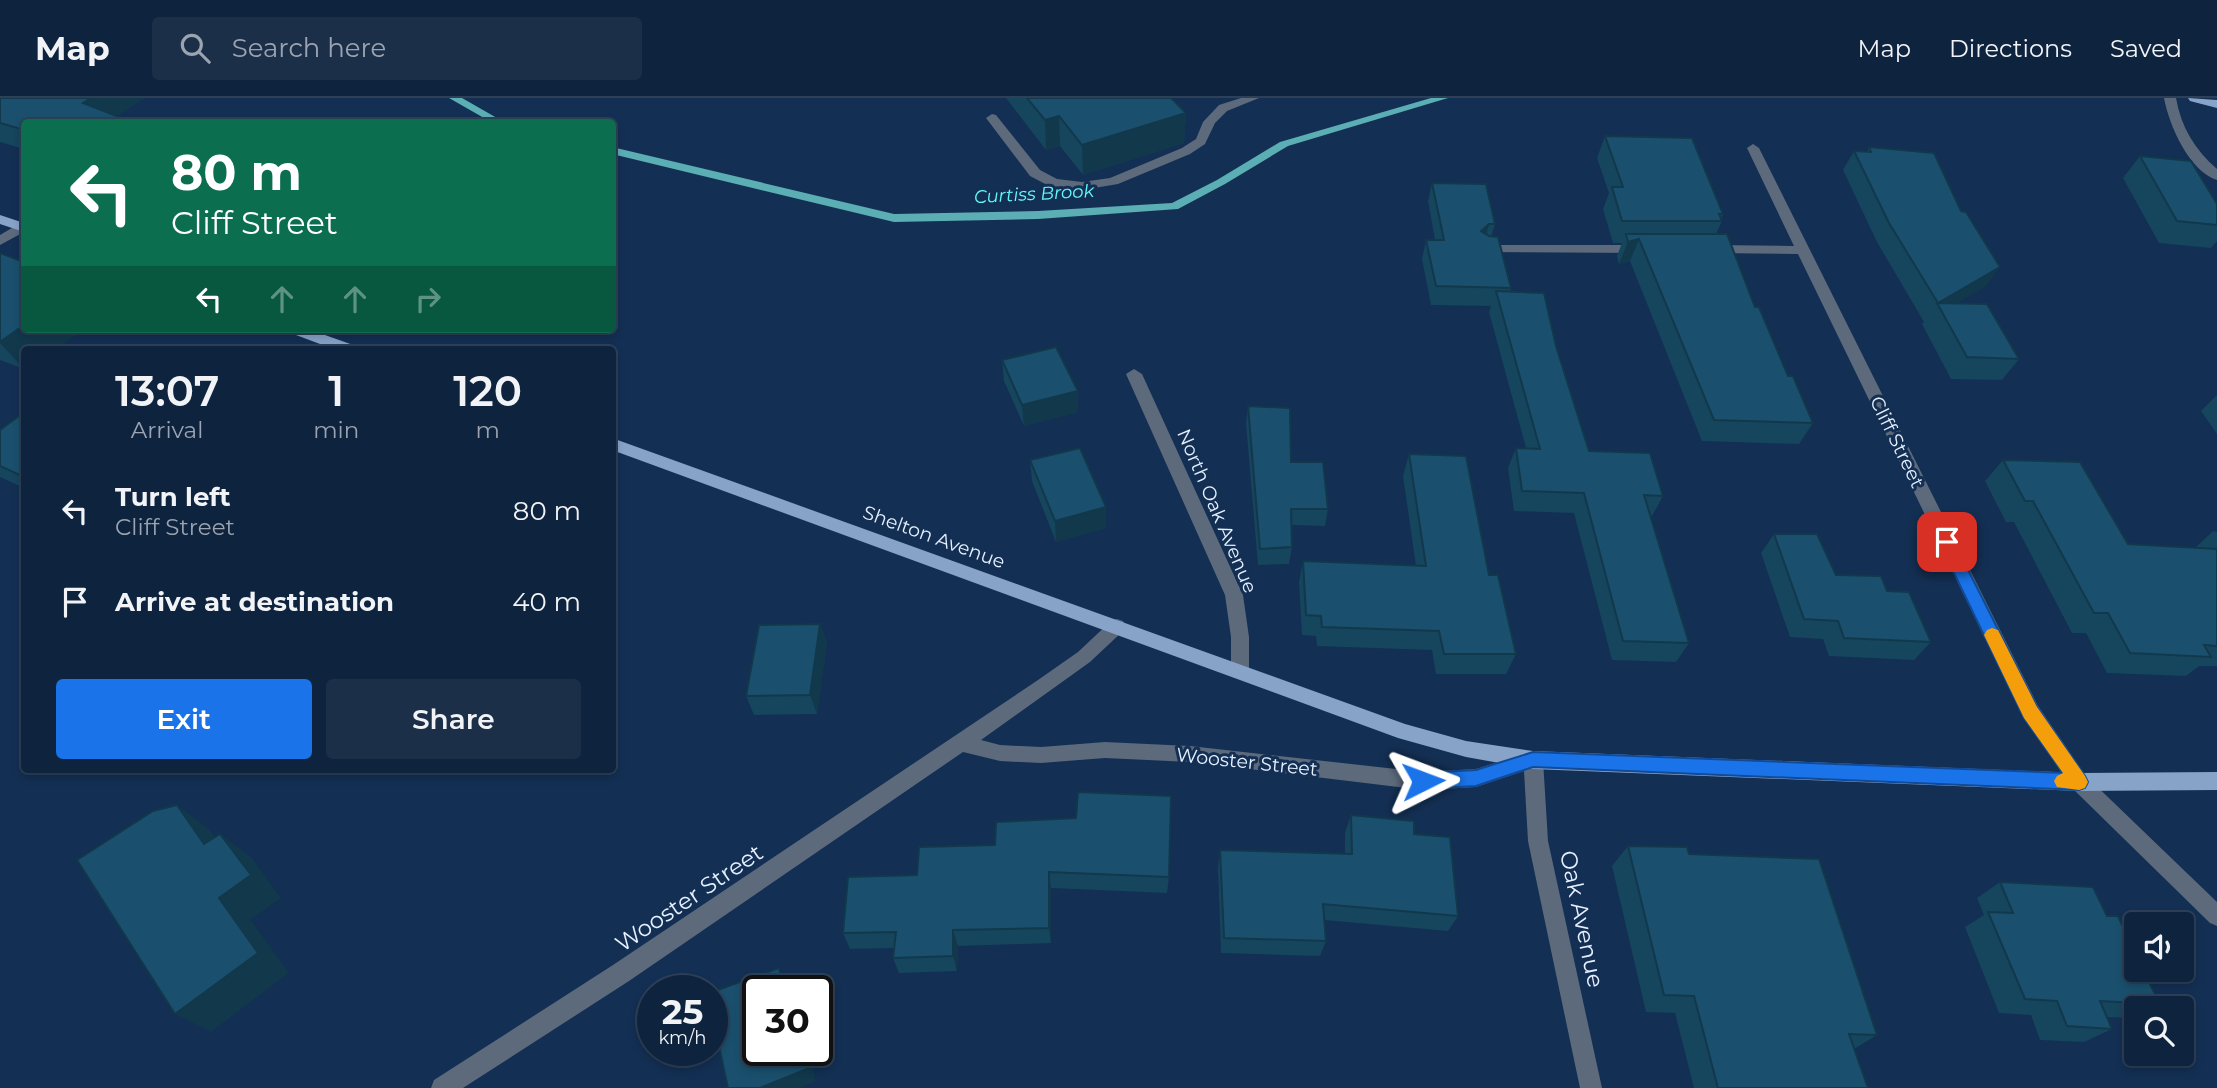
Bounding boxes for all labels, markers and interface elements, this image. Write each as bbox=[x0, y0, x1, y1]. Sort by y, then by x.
search box bbox=[152, 17, 642, 80]
text: Map bbox=[35, 28, 110, 68]
icon: search bbox=[176, 29, 214, 67]
text: Search here bbox=[232, 32, 386, 64]
text: Map bbox=[1858, 34, 1911, 63]
text: Directions bbox=[1949, 34, 2072, 63]
text: Saved bbox=[2110, 34, 2182, 63]
text: 80 m bbox=[171, 143, 302, 202]
icon: left bbox=[56, 147, 147, 238]
water label: Curtiss Brook bbox=[973, 180, 1096, 208]
text: Cliff Street bbox=[171, 203, 338, 242]
icon: left bbox=[190, 280, 228, 318]
icon: ahead bbox=[263, 280, 301, 318]
icon: ahead bbox=[336, 280, 374, 318]
icon: right bbox=[409, 280, 447, 318]
text: 13:07 bbox=[115, 365, 219, 417]
text: 1 bbox=[328, 365, 344, 417]
text: 120 bbox=[453, 365, 522, 417]
street label: Cliff Street bbox=[1865, 392, 1929, 492]
text: Arrival bbox=[131, 416, 203, 444]
text: min bbox=[313, 416, 359, 444]
text: m bbox=[475, 416, 500, 444]
street label: North Oak Avenue bbox=[1172, 426, 1262, 596]
text: Turn left bbox=[115, 481, 231, 513]
icon: left bbox=[56, 492, 94, 530]
text: 80 m bbox=[513, 495, 581, 527]
street label: Shelton Avenue bbox=[860, 501, 1008, 573]
pin bbox=[1917, 512, 1977, 572]
text: Cliff Street bbox=[115, 513, 235, 541]
icon: arrive bbox=[1928, 523, 1966, 561]
icon: arrive bbox=[56, 583, 94, 621]
text: Arrive at destination bbox=[115, 586, 394, 618]
text: 40 m bbox=[512, 586, 581, 618]
button: Exit bbox=[56, 679, 312, 759]
button: Share bbox=[326, 679, 581, 759]
street label: Wooster Street bbox=[1175, 743, 1319, 781]
position arrow bbox=[1386, 744, 1460, 818]
street label: Wooster Street bbox=[610, 838, 768, 958]
street label: Oak Avenue bbox=[1554, 848, 1610, 990]
map controls bbox=[2124, 912, 2194, 1066]
button: sound bbox=[2124, 912, 2194, 982]
speed limit sign: 30 bbox=[742, 975, 833, 1066]
text: 25 bbox=[662, 990, 703, 1033]
button: search bbox=[2124, 996, 2194, 1066]
text: km/h bbox=[658, 1027, 707, 1049]

